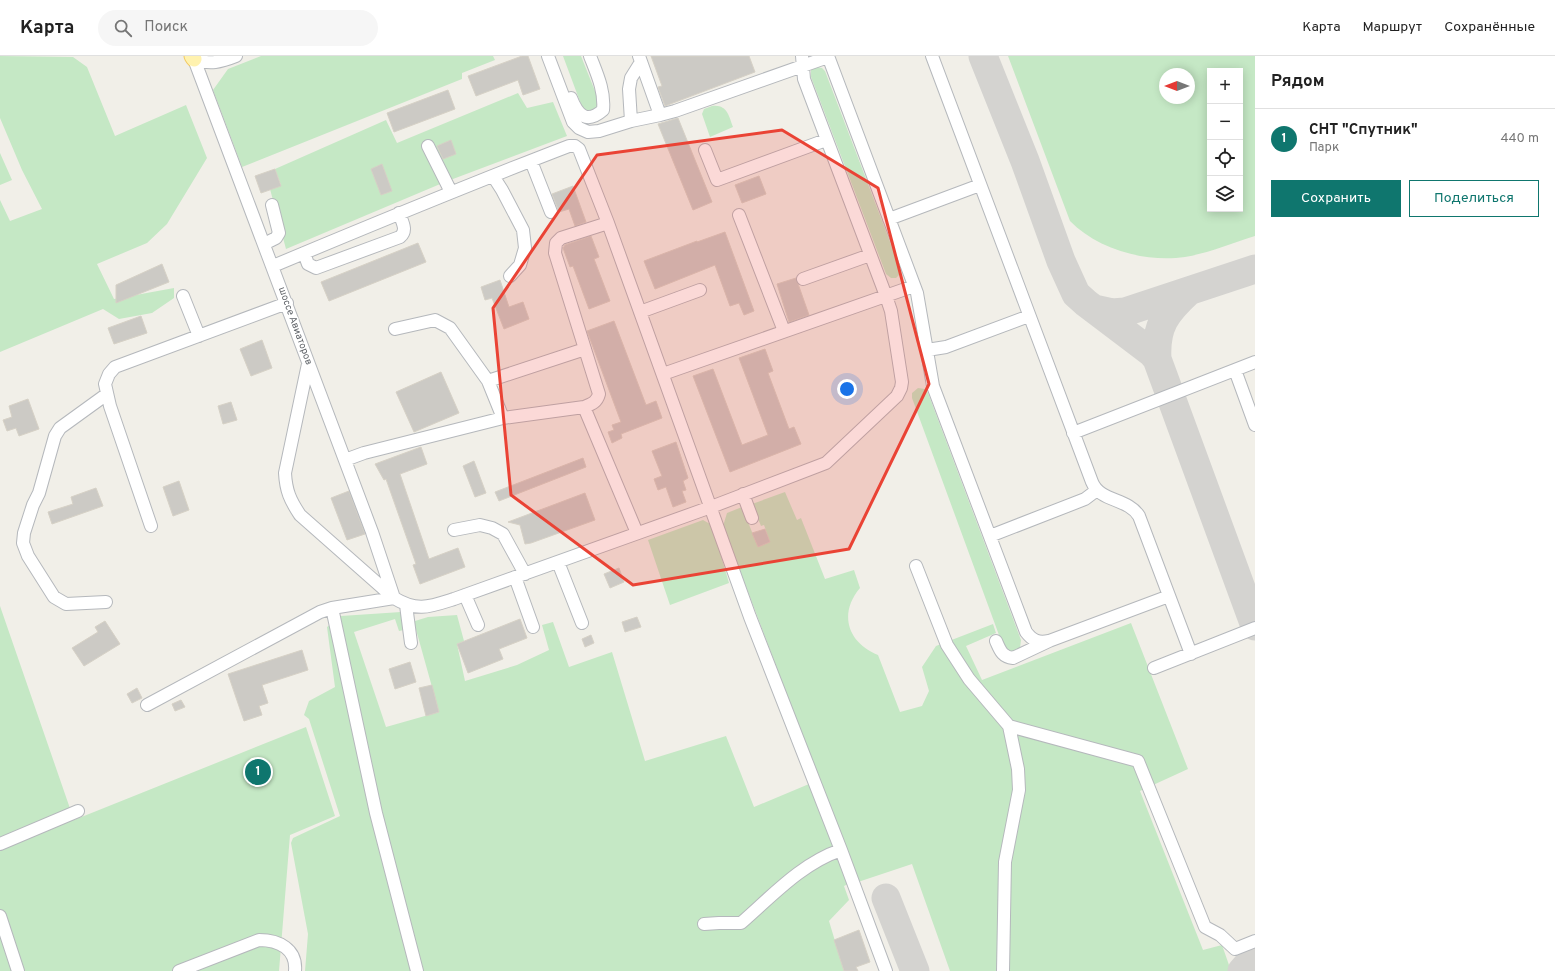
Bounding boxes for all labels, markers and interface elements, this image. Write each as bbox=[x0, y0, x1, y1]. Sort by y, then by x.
search box bbox=[98, 10, 378, 46]
text: Карта bbox=[20, 16, 74, 40]
icon: search bbox=[112, 17, 134, 39]
text: Поиск bbox=[144, 18, 188, 37]
text: Карта bbox=[1302, 19, 1341, 36]
text: Маршрут bbox=[1363, 19, 1422, 36]
text: Сохранённые bbox=[1444, 19, 1535, 36]
north arrow bbox=[1159, 68, 1195, 104]
map controls bbox=[1207, 68, 1243, 212]
button: + bbox=[1207, 68, 1243, 104]
text: Рядом bbox=[1271, 71, 1324, 93]
button: − bbox=[1207, 104, 1243, 140]
text: СНТ "Спутник" bbox=[1309, 121, 1418, 140]
text: 1 bbox=[1281, 131, 1287, 147]
text: 440 m bbox=[1500, 131, 1539, 147]
button: locate bbox=[1207, 140, 1243, 176]
text: Парк bbox=[1309, 140, 1339, 156]
button: layers bbox=[1207, 176, 1243, 212]
button: Сохранить bbox=[1271, 180, 1401, 217]
button: Поделиться bbox=[1409, 180, 1539, 217]
street label: шоссе Авиаторов bbox=[275, 285, 315, 367]
your location bbox=[837, 379, 857, 399]
pin: 1 bbox=[245, 757, 271, 787]

